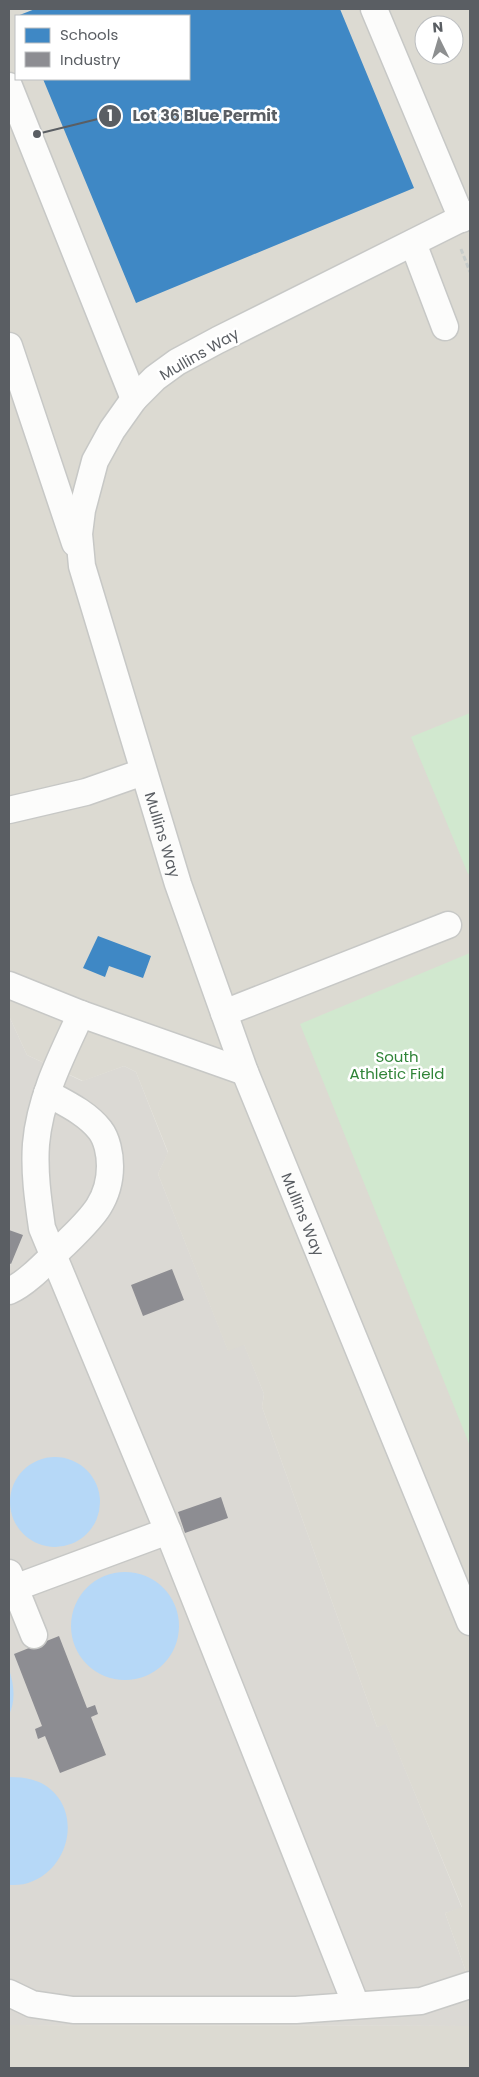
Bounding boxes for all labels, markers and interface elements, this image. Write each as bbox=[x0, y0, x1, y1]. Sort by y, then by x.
legend bbox=[15, 15, 190, 80]
north arrow bbox=[414, 15, 464, 65]
text: N bbox=[432, 17, 444, 37]
text: Schools bbox=[60, 24, 118, 45]
text: Industry bbox=[60, 49, 121, 70]
callout: Lot 36 Blue Permit bbox=[98, 100, 288, 131]
text: Lot 36 Blue Permit bbox=[132, 104, 278, 127]
text: 1 bbox=[107, 105, 113, 126]
street label: Mullins Way bbox=[156, 323, 243, 385]
street label: Mullins Way bbox=[140, 789, 186, 880]
park label: South Athletic Field bbox=[350, 1046, 444, 1084]
street label: Mullins Way bbox=[277, 1169, 330, 1260]

